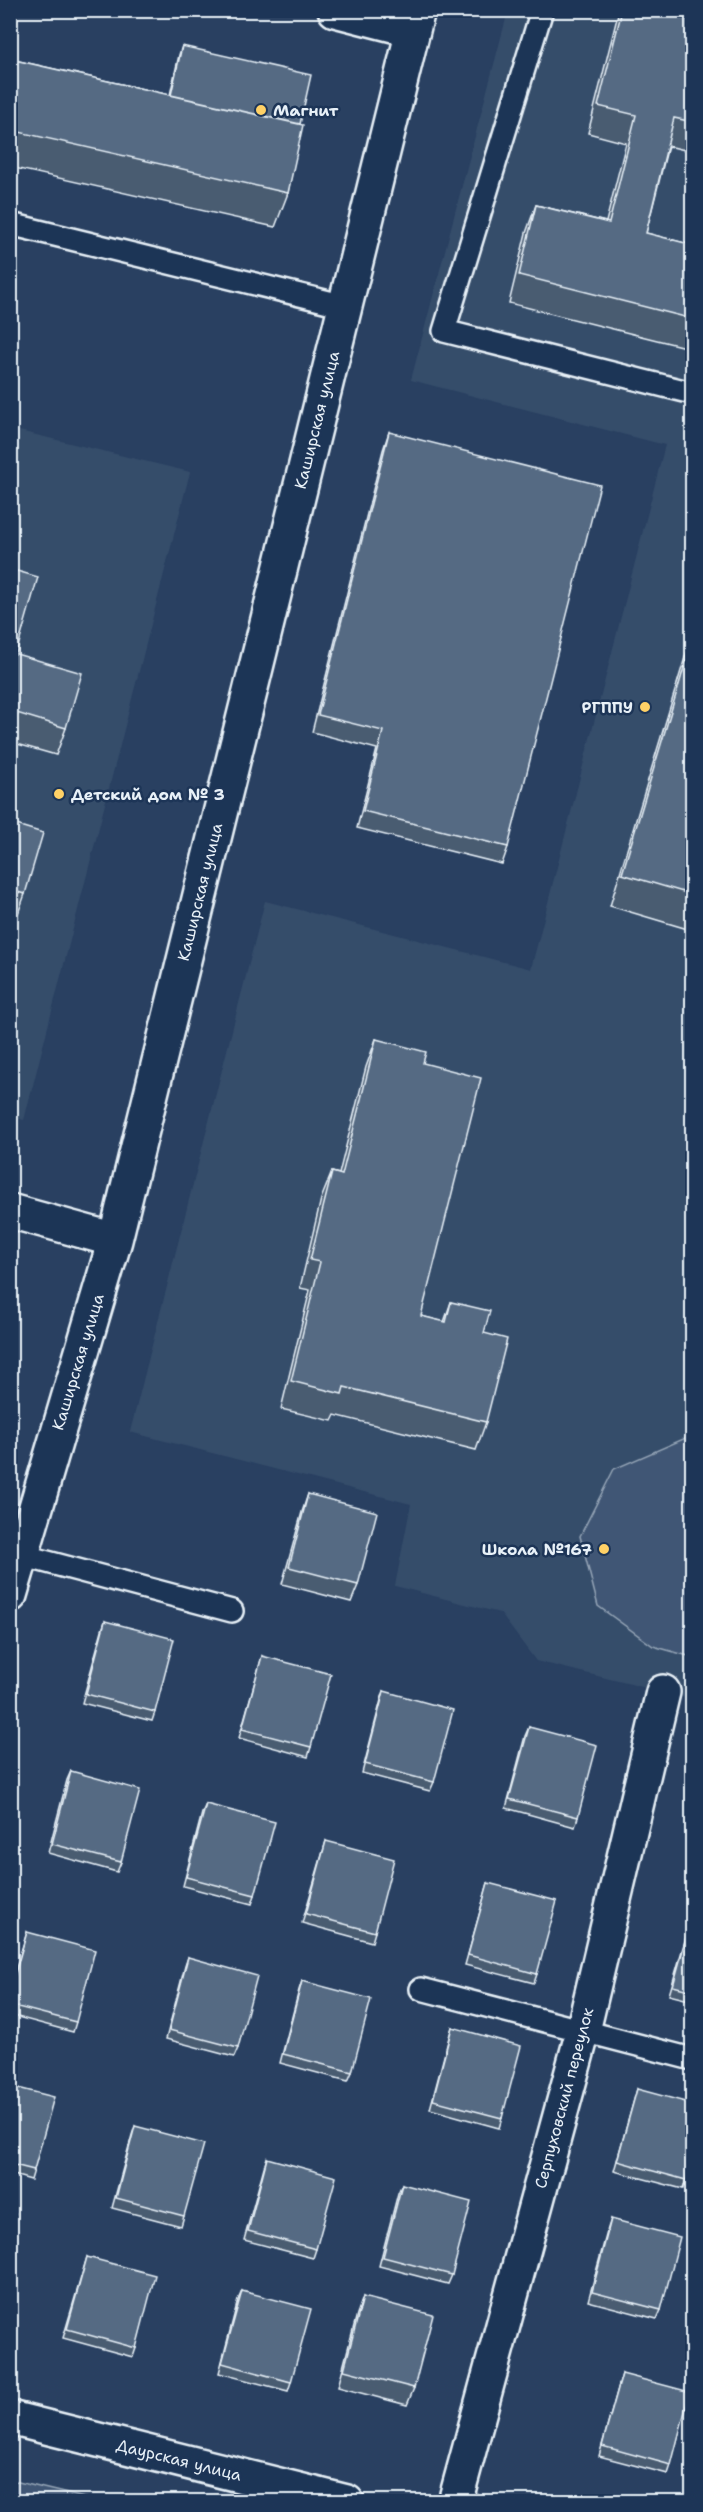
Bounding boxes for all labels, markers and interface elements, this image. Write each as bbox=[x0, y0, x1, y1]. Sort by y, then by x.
place label: Магнит bbox=[273, 100, 339, 121]
marker: Магнит bbox=[254, 103, 268, 117]
street label: Каширская улица bbox=[290, 349, 344, 491]
place label: РГППУ bbox=[581, 697, 633, 718]
marker: РГППУ bbox=[638, 700, 652, 714]
place label: Детский дом № 3 bbox=[71, 784, 225, 805]
marker: Детский дом № 3 bbox=[52, 787, 66, 801]
street label: Каширская улица bbox=[173, 821, 227, 963]
street label: Каширская улица bbox=[47, 1291, 109, 1433]
place label: Школа №167 bbox=[482, 1539, 592, 1560]
marker: Школа №167 bbox=[597, 1542, 611, 1556]
street label: Серпуховский переулок bbox=[530, 2005, 598, 2191]
street label: Даурская улица bbox=[114, 2434, 244, 2486]

